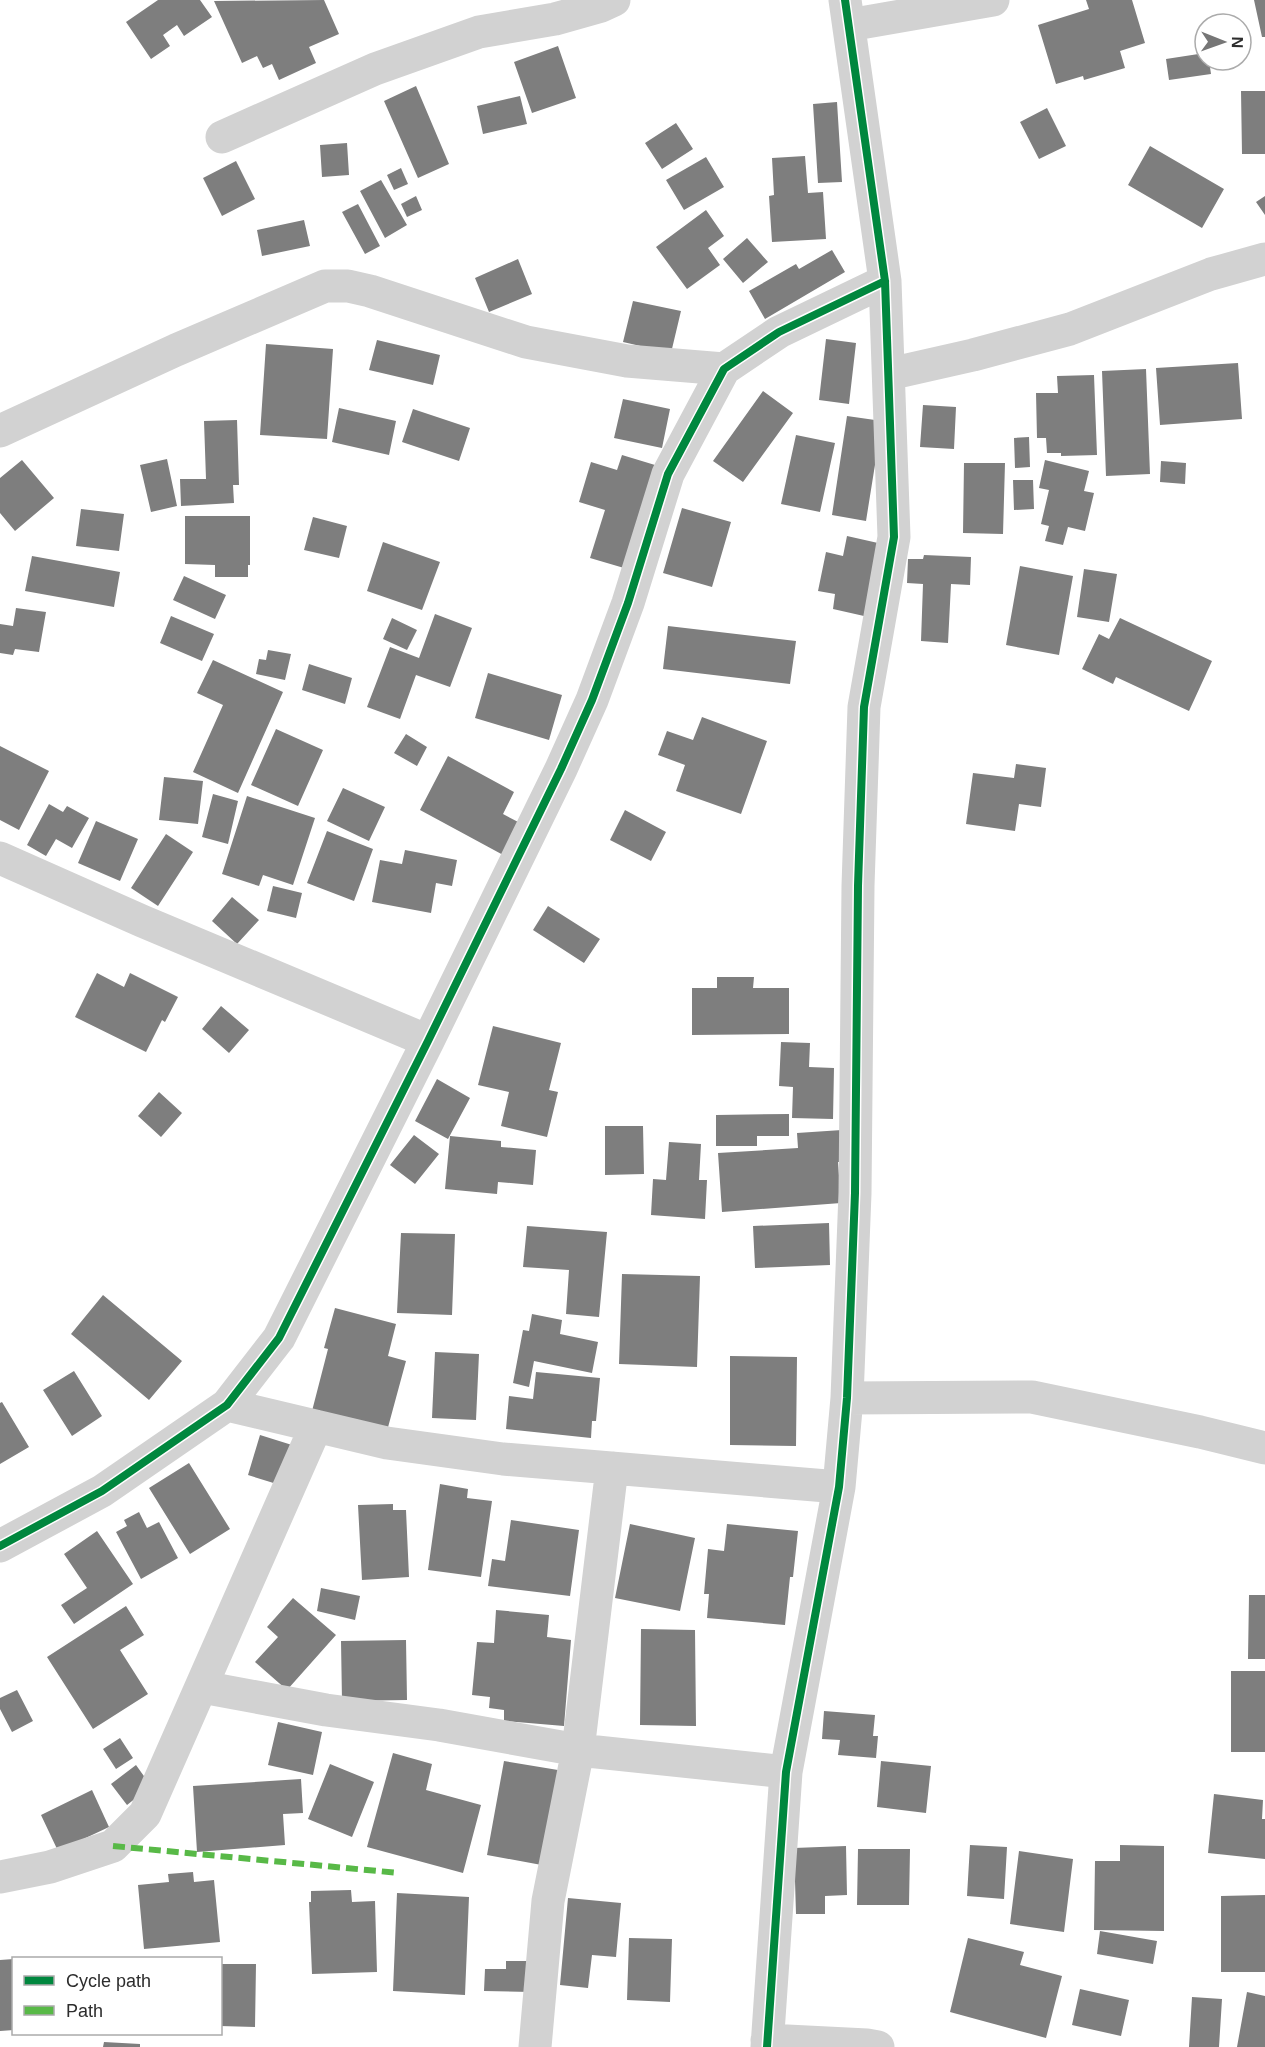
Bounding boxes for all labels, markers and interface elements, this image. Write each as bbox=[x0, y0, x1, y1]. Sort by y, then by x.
north arrow bbox=[1193, 12, 1253, 72]
text: N bbox=[1229, 36, 1246, 48]
legend bbox=[12, 1957, 222, 2035]
text: Cycle path bbox=[66, 1971, 151, 1991]
text: Path bbox=[66, 2001, 103, 2021]

